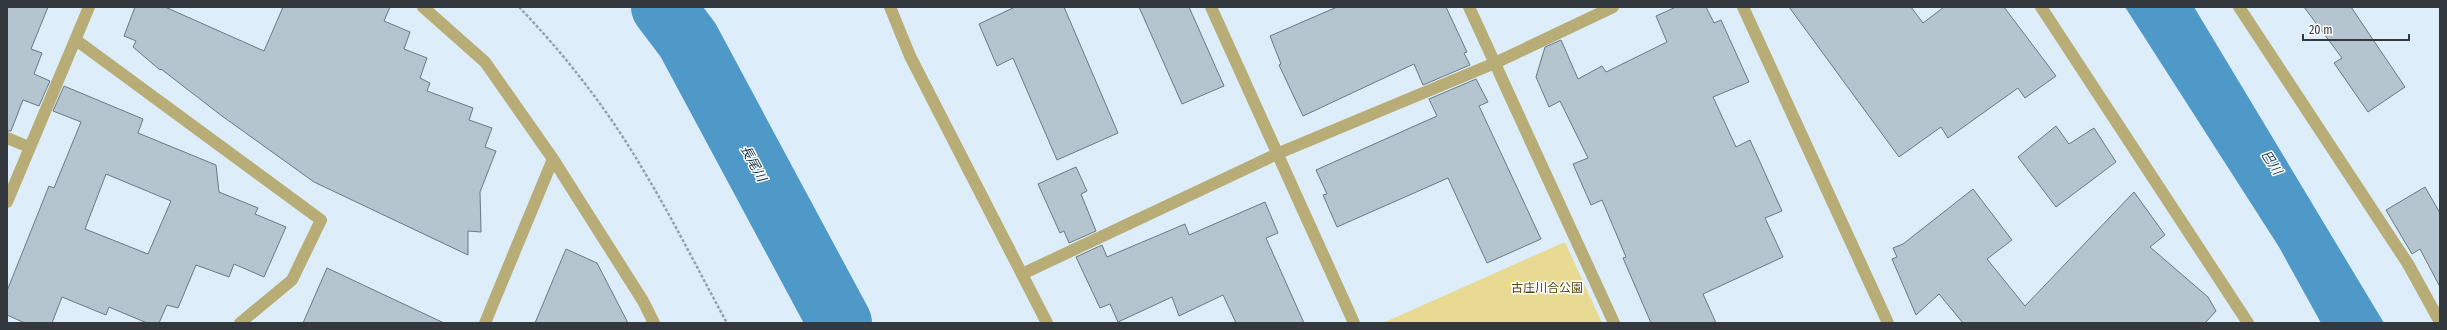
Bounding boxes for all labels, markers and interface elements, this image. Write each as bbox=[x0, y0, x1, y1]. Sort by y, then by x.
scale bar bbox=[2303, 16, 2409, 42]
text: 20 m bbox=[2309, 23, 2333, 37]
water label: 長尾川 bbox=[738, 142, 770, 186]
water label: 巴川 bbox=[2258, 147, 2286, 179]
park label: 古庄川合公園 bbox=[1511, 281, 1583, 295]

